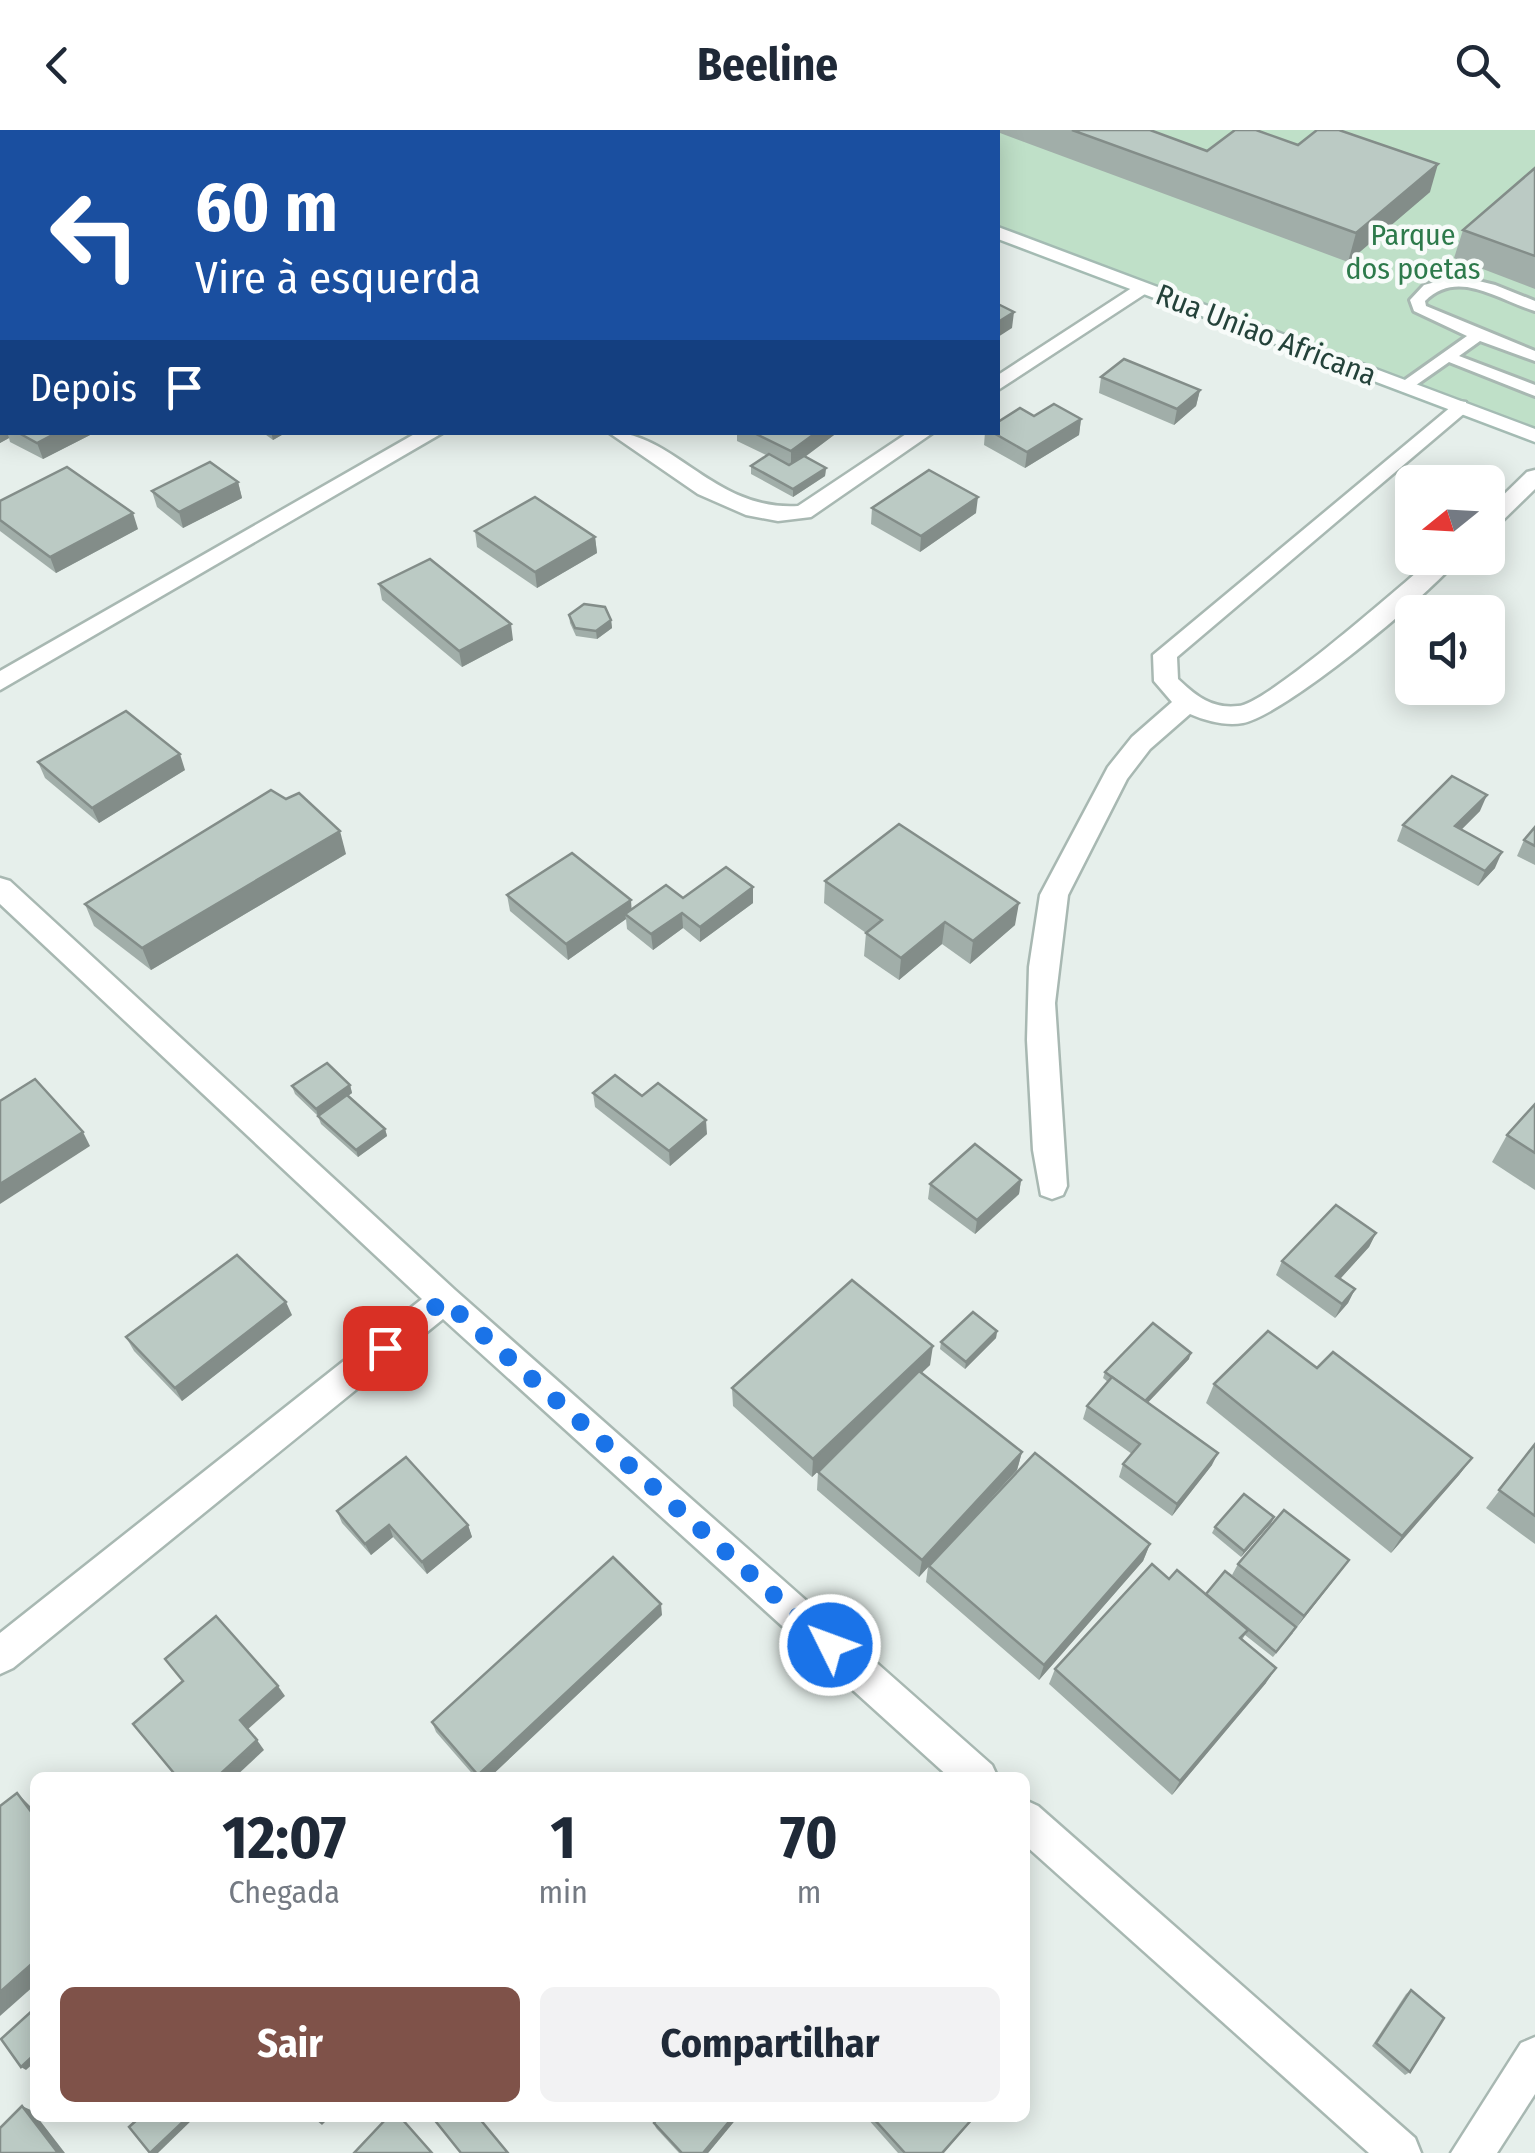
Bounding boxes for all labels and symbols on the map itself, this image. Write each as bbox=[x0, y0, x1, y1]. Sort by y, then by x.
park label: Parque dos poetas bbox=[1345, 217, 1481, 287]
street label: Rua Uniao Africana bbox=[1151, 276, 1381, 394]
north arrow bbox=[1395, 465, 1505, 575]
pin bbox=[343, 1306, 428, 1391]
position arrow bbox=[778, 1593, 882, 1697]

